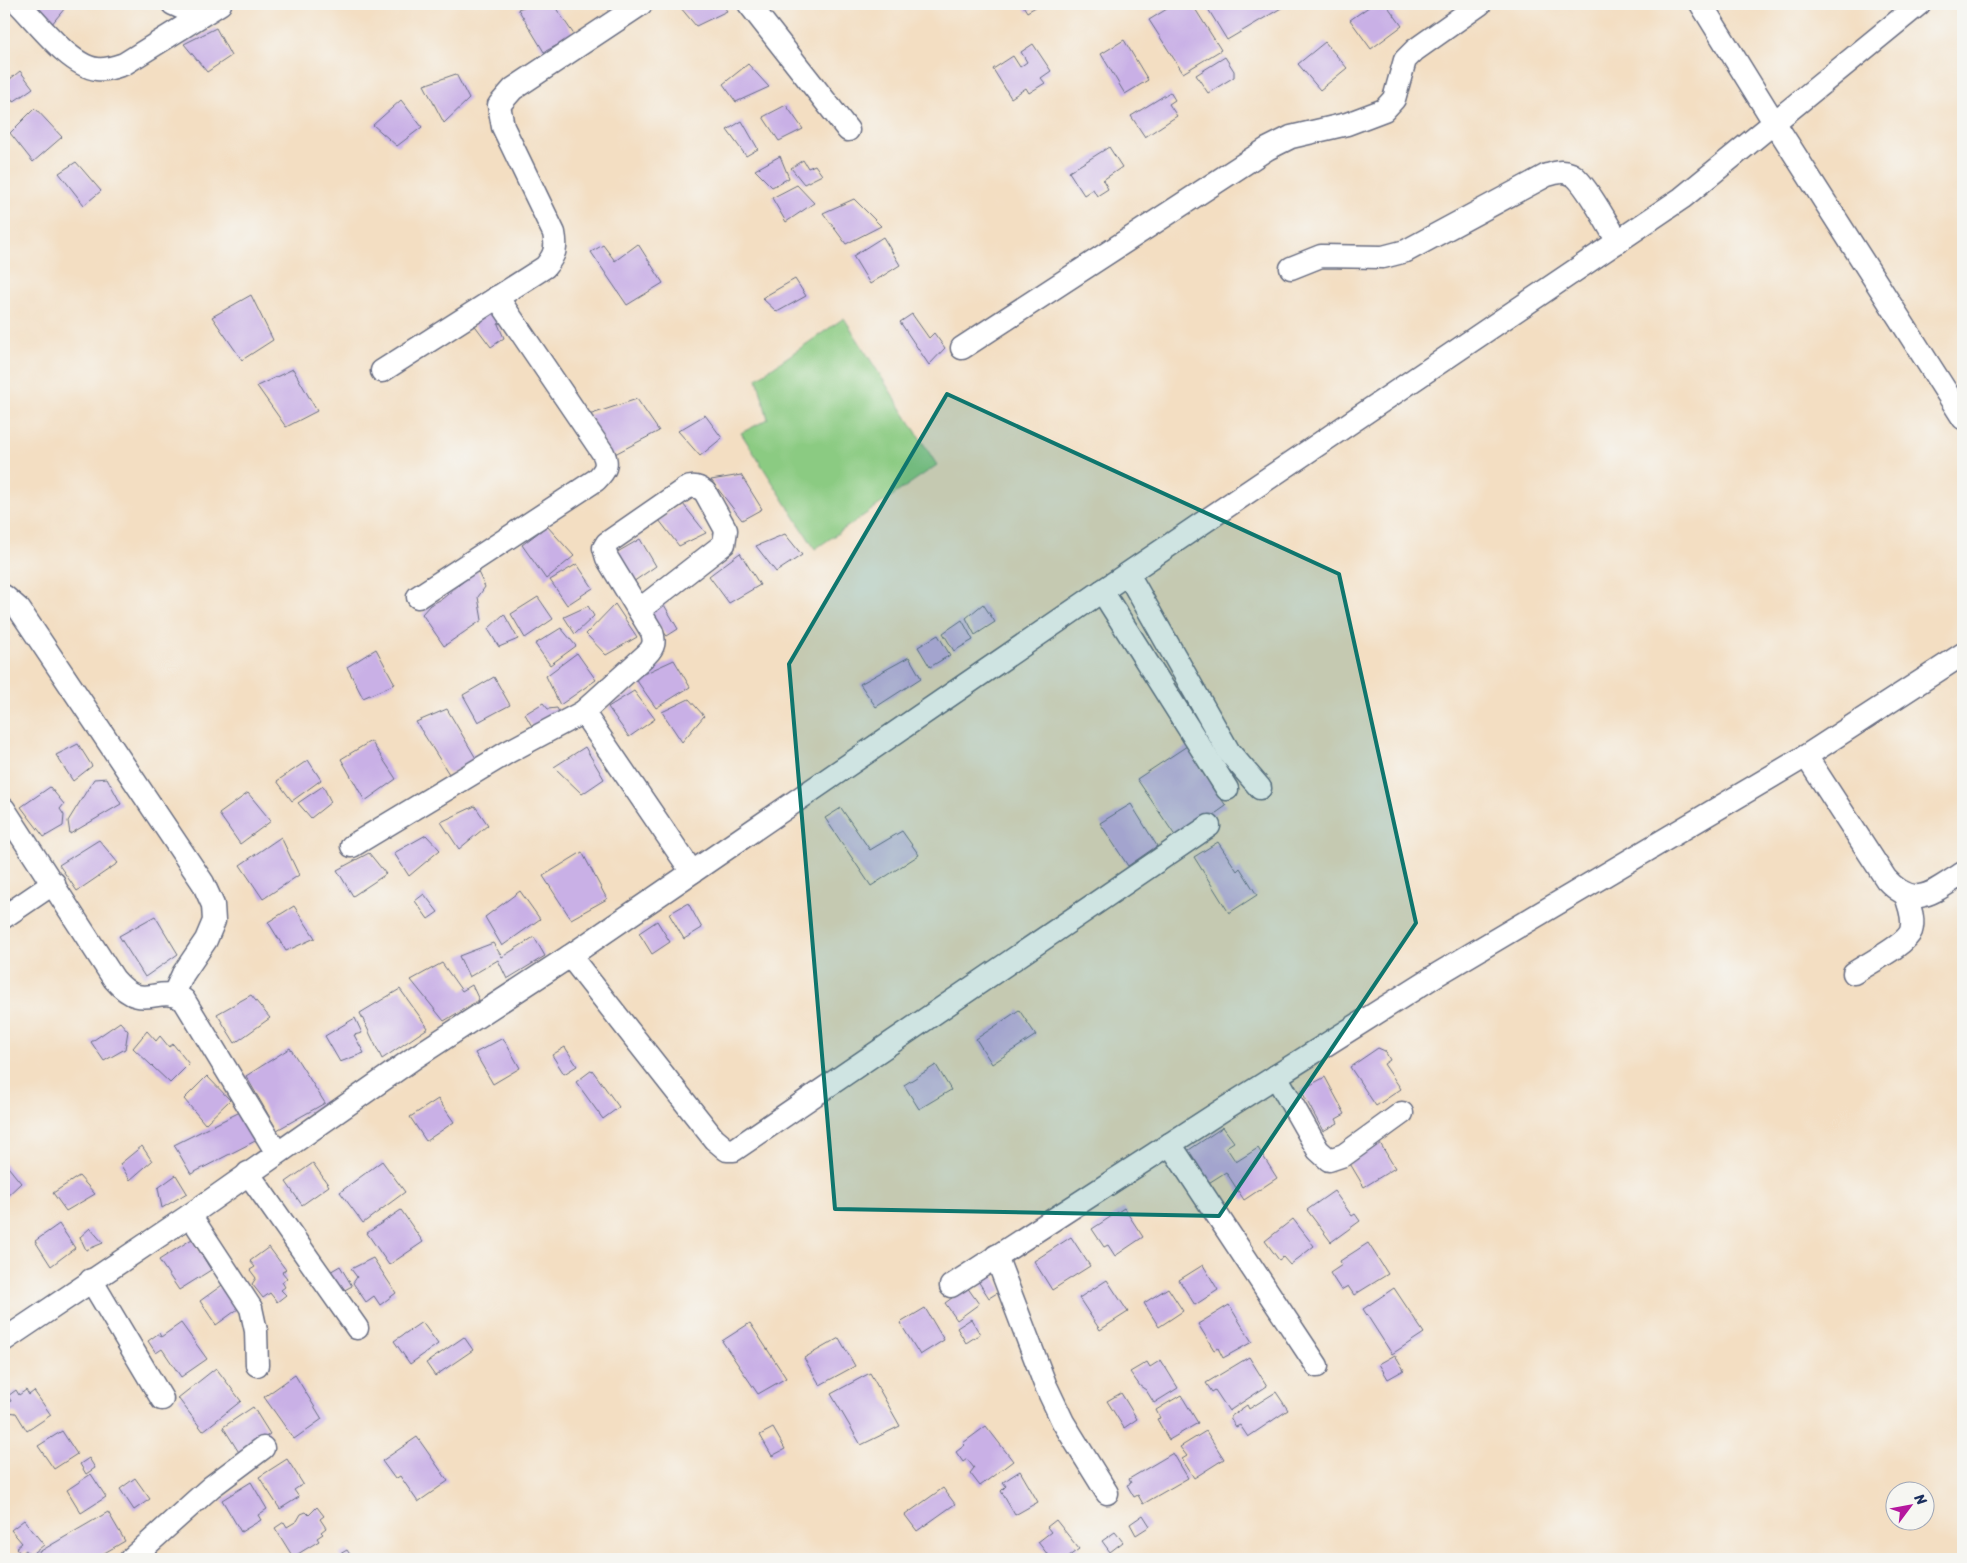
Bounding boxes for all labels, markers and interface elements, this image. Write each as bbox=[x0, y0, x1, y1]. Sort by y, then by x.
north arrow bbox=[1884, 1480, 1934, 1530]
text: N bbox=[1907, 1488, 1934, 1510]

